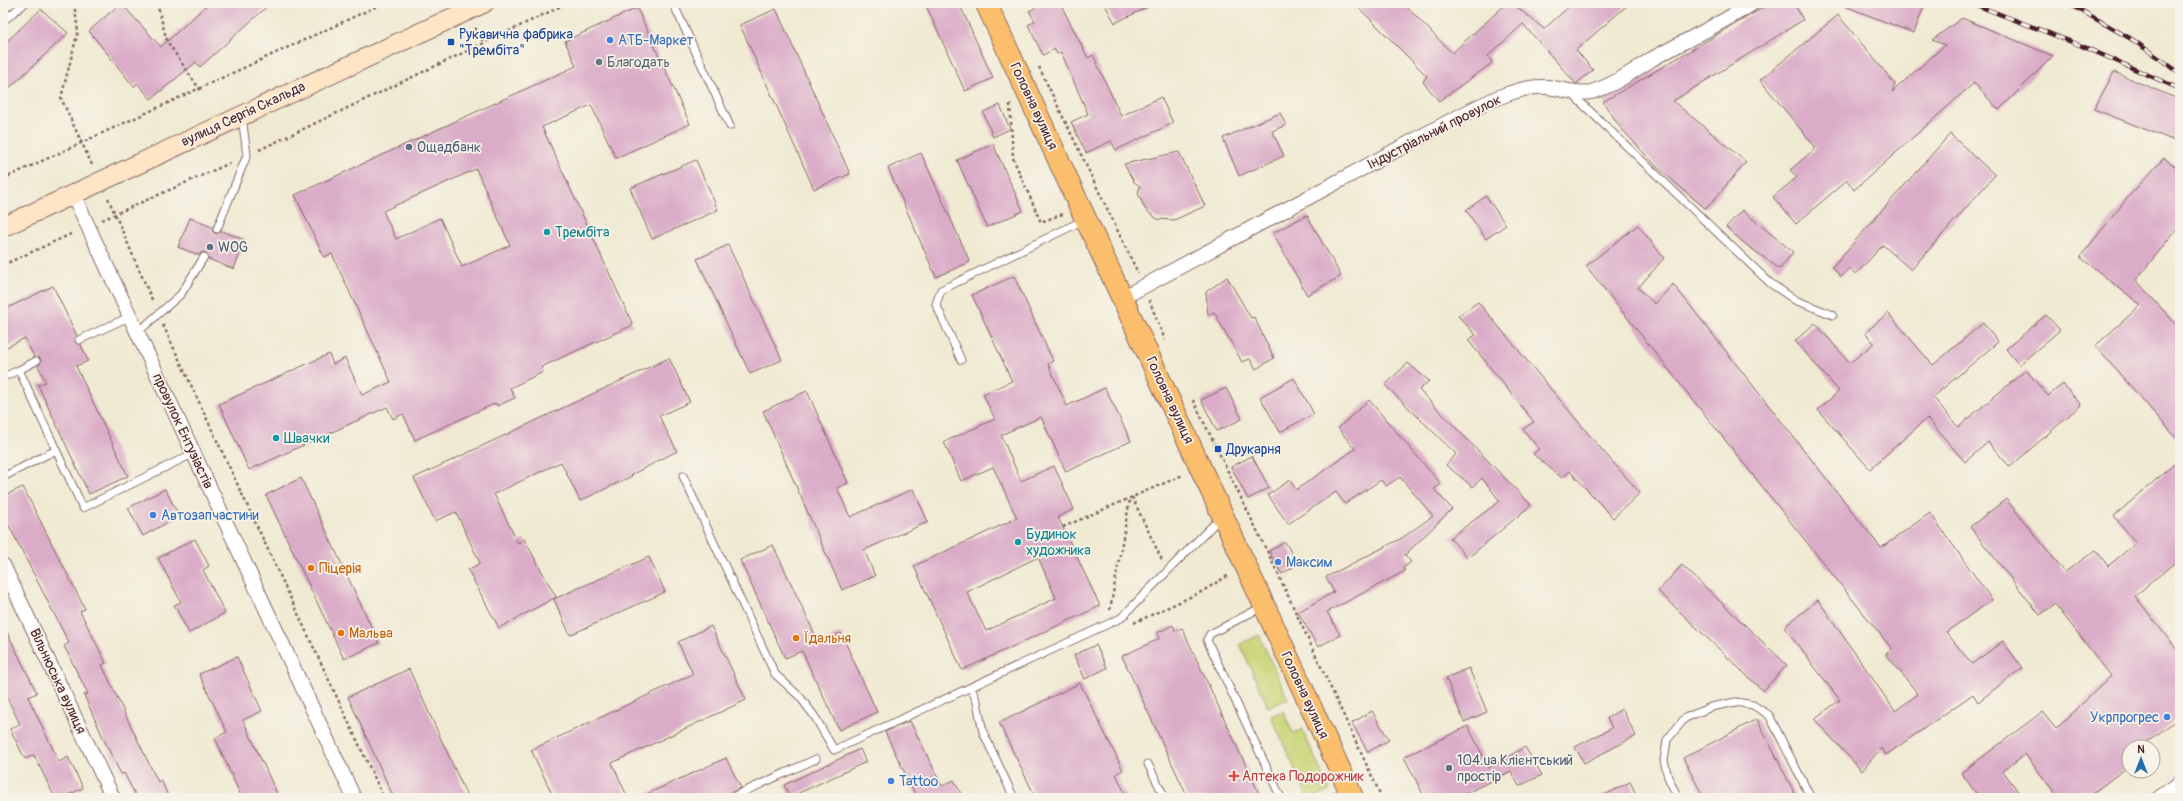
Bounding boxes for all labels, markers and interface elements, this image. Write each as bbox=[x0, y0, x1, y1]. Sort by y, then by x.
place label: Рукавична фабрика "Трембіта" bbox=[459, 26, 573, 59]
place label: АТБ-Маркет bbox=[618, 32, 694, 49]
marker: АТБ-Маркет bbox=[605, 35, 615, 45]
marker: Рукавична фабрика "Трембіта" bbox=[446, 37, 456, 47]
place label: Благодать bbox=[607, 54, 670, 71]
marker: Благодать bbox=[594, 57, 604, 67]
street label: Головна вулиця bbox=[1006, 60, 1062, 152]
street label: вулиця Сергія Скальда bbox=[178, 78, 308, 150]
street label: Індустріальний провулок bbox=[1364, 91, 1504, 173]
place label: Ощадбанк bbox=[417, 139, 481, 156]
marker: Ощадбанк bbox=[404, 142, 414, 152]
place label: Трембіта bbox=[555, 224, 610, 241]
marker: Трембіта bbox=[542, 227, 552, 237]
place label: WOG bbox=[218, 239, 248, 256]
marker: WOG bbox=[205, 242, 215, 252]
street label: Головна вулиця bbox=[1142, 354, 1198, 446]
street label: провулок Ентузіастів bbox=[149, 371, 217, 492]
place label: Швачки bbox=[284, 430, 329, 447]
marker: Швачки bbox=[271, 433, 281, 443]
place label: Друкарня bbox=[1225, 441, 1281, 458]
marker: Друкарня bbox=[1213, 444, 1223, 454]
place label: Автозапчастини bbox=[161, 507, 259, 524]
marker: Автозапчастини bbox=[148, 510, 158, 520]
place label: Будинок художника bbox=[1026, 526, 1091, 559]
marker: Будинок художника bbox=[1013, 537, 1023, 547]
place label: Максим bbox=[1286, 554, 1332, 571]
marker: Максим bbox=[1273, 557, 1283, 567]
place label: Піцерія bbox=[319, 560, 361, 577]
marker: Піцерія bbox=[306, 563, 316, 573]
place label: Мальва bbox=[349, 625, 393, 642]
street label: Вільнюська вулиця bbox=[26, 626, 90, 736]
marker: Мальва bbox=[336, 628, 346, 638]
place label: Їдальня bbox=[804, 630, 851, 647]
marker: Їдальня bbox=[791, 633, 801, 643]
street label: Головна вулиця bbox=[1277, 649, 1333, 741]
place label: Укрпрогрес bbox=[2090, 709, 2159, 726]
marker: Укрпрогрес bbox=[2162, 712, 2172, 722]
north arrow bbox=[2121, 739, 2161, 779]
text: N bbox=[2137, 743, 2145, 756]
place label: 104.ua Клієнтський простір bbox=[1457, 752, 1573, 785]
marker: 104.ua Клієнтський простір bbox=[1444, 763, 1454, 773]
place label: Аптека Подорожник bbox=[1242, 768, 1364, 785]
marker: Аптека Подорожник bbox=[1229, 771, 1239, 781]
place label: Tattoo bbox=[899, 773, 939, 790]
marker: Tattoo bbox=[886, 776, 896, 786]

